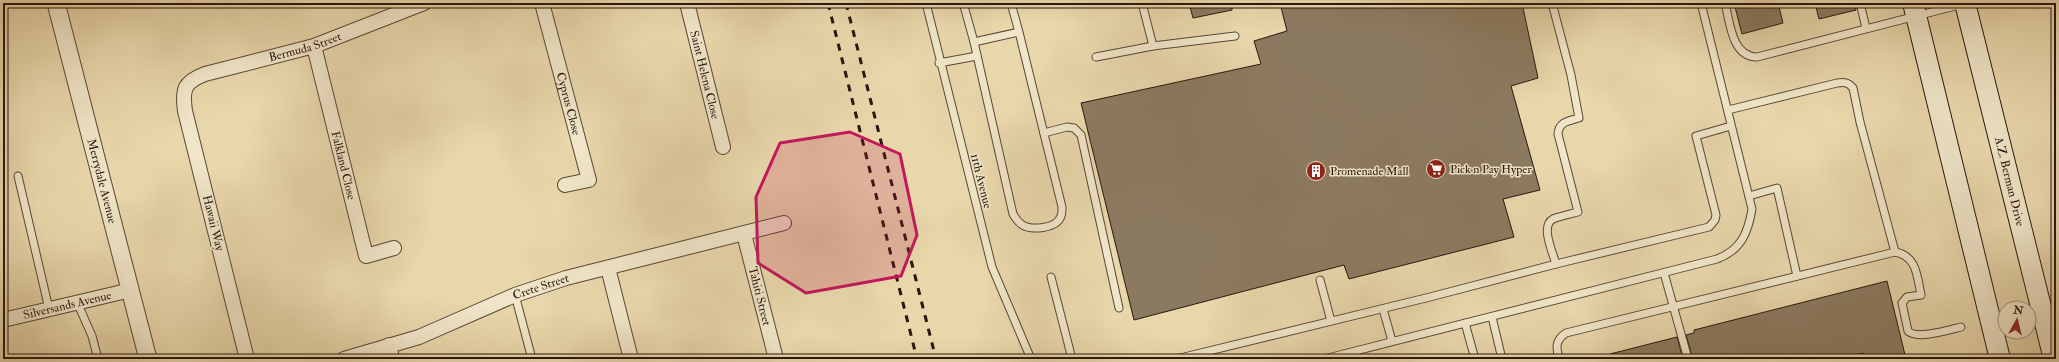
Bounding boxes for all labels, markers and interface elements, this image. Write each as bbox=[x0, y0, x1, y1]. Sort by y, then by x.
street label: Bermuda Street bbox=[267, 29, 344, 65]
street label: Saint Helena Close bbox=[687, 29, 723, 121]
street label: Cyprus Close bbox=[553, 71, 584, 136]
street label: Falkland Close bbox=[328, 129, 359, 201]
street label: A.Z. Berman Drive bbox=[1991, 134, 2028, 228]
street label: Merrydale Avenue bbox=[84, 137, 120, 225]
street label: 11th Avenue bbox=[967, 152, 995, 210]
supermarket icon: Pick n Pay Hyper bbox=[1425, 158, 1447, 180]
building icon: Promenade Mall bbox=[1305, 160, 1327, 182]
place label: Pick n Pay Hyper bbox=[1450, 162, 1532, 177]
place label: Promenade Mall bbox=[1330, 164, 1409, 179]
street label: Hawaii Way bbox=[199, 193, 227, 253]
street label: Tahiti Street bbox=[745, 265, 775, 327]
street label: Crete Street bbox=[511, 270, 570, 303]
street label: Silversands Avenue bbox=[22, 287, 113, 323]
north arrow bbox=[1997, 300, 2037, 340]
text: N bbox=[2012, 303, 2025, 318]

